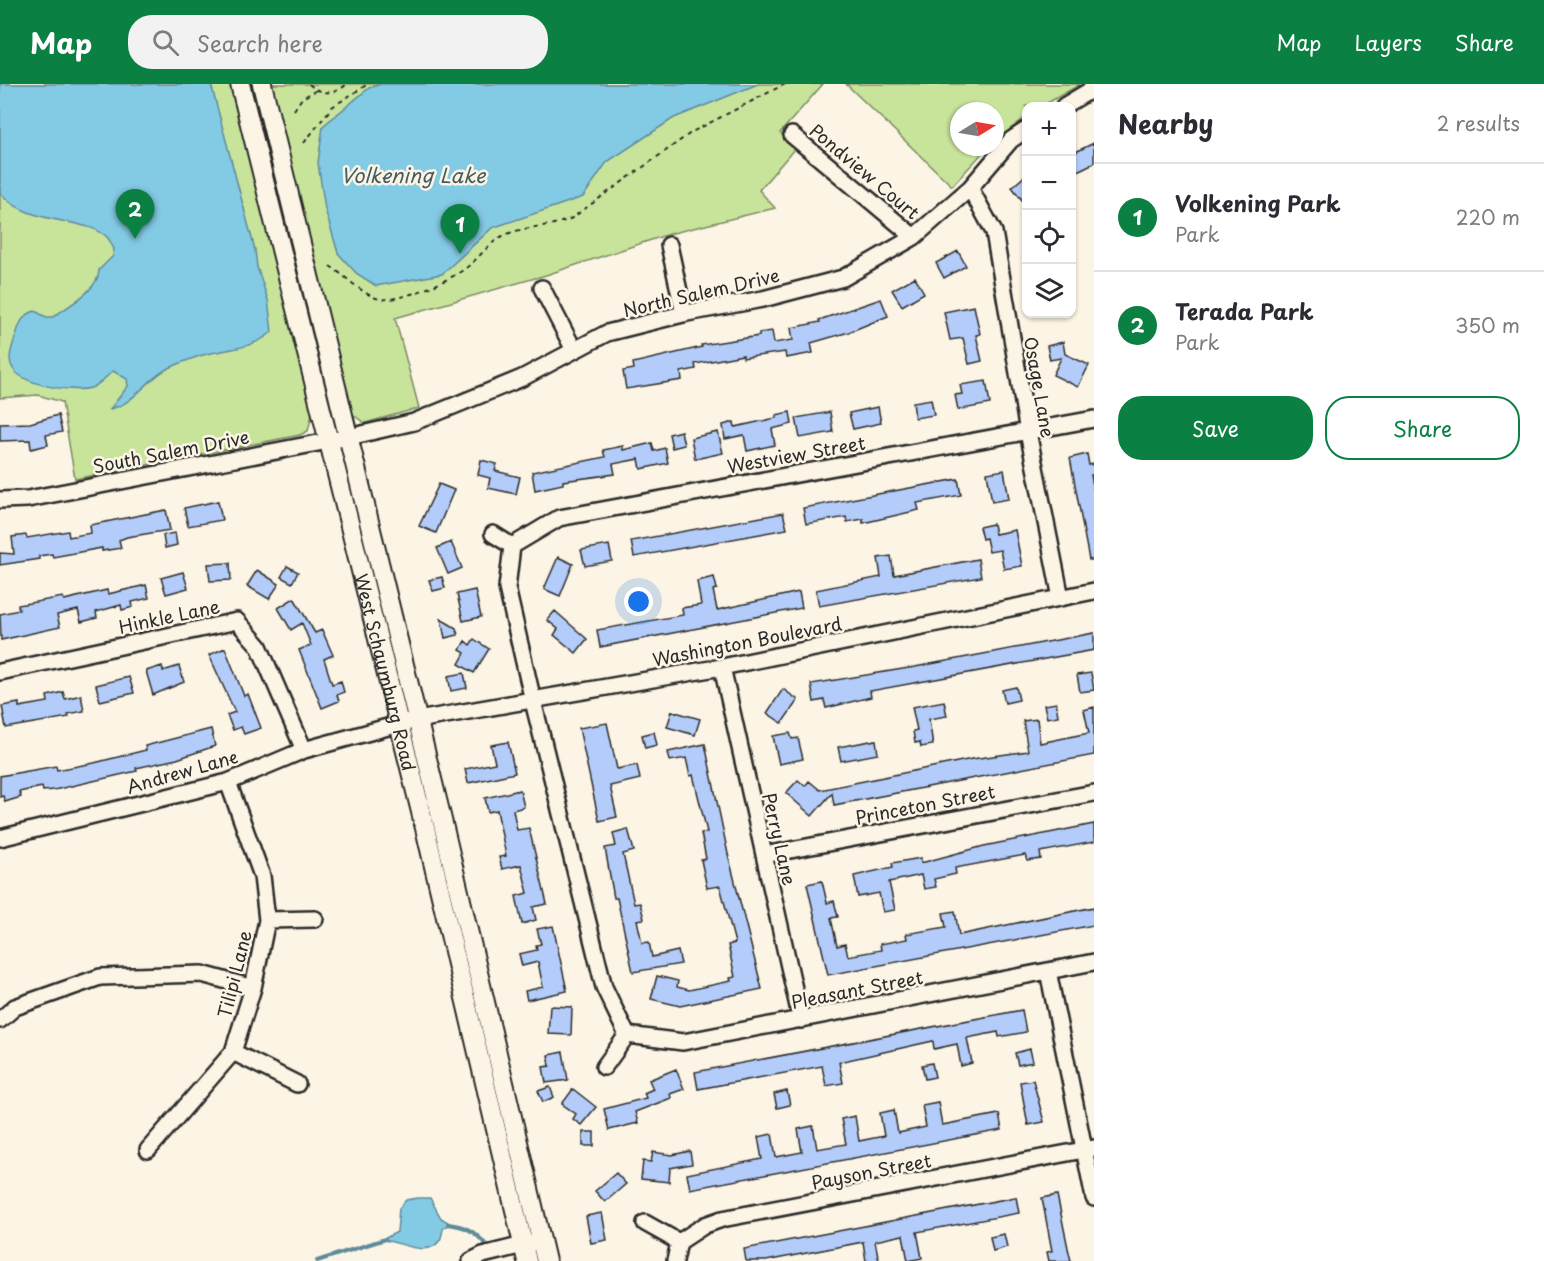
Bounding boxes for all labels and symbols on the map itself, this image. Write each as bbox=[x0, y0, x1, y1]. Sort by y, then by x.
north arrow bbox=[950, 102, 1004, 156]
street label: Pondview Court bbox=[804, 117, 926, 225]
water label: Volkening Lake bbox=[341, 160, 487, 190]
pin: 2 bbox=[116, 190, 154, 239]
pin: 1 bbox=[440, 204, 480, 254]
street label: North Salem Drive bbox=[620, 261, 782, 323]
street label: Osage Lane bbox=[1018, 334, 1062, 440]
street label: South Salem Drive bbox=[91, 423, 251, 479]
street label: Westview Street bbox=[725, 429, 867, 479]
street label: West Schaumburg Road bbox=[349, 571, 424, 774]
your location bbox=[624, 587, 653, 616]
street label: Hinkle Lane bbox=[116, 592, 222, 640]
street label: Washington Boulevard bbox=[650, 609, 844, 673]
street label: Andrew Lane bbox=[123, 742, 241, 800]
street label: Princeton Street bbox=[853, 777, 997, 831]
street label: Perry Lane bbox=[756, 790, 804, 888]
street label: Tilipi Lane bbox=[210, 927, 258, 1021]
street label: Pleasant Street bbox=[789, 963, 925, 1015]
street label: Payson Street bbox=[809, 1146, 933, 1196]

